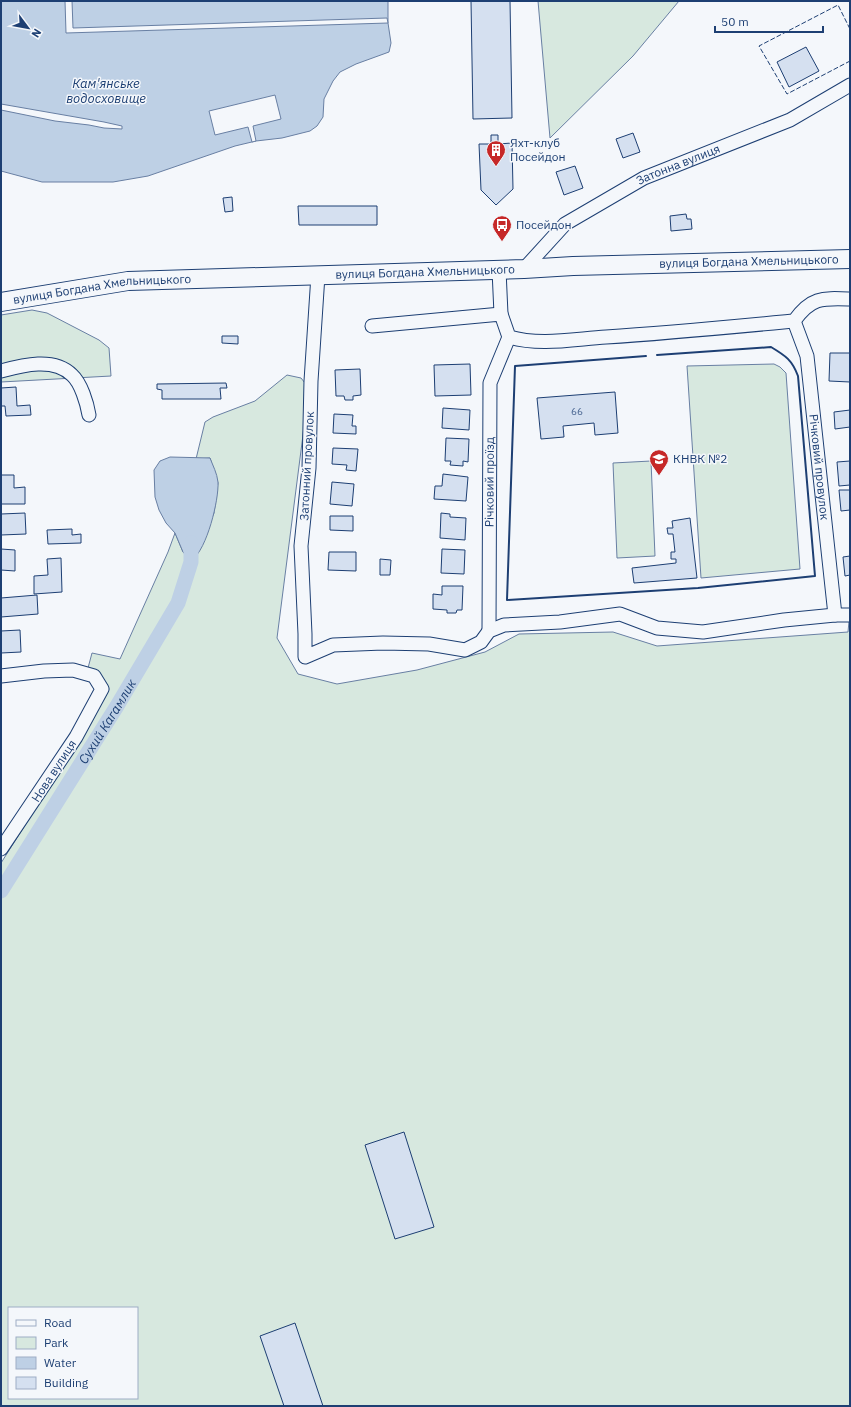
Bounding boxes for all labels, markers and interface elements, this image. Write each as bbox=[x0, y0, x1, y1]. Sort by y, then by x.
north arrow bbox=[8, 8, 48, 48]
scale bar bbox=[715, 8, 823, 34]
text: 50 m bbox=[721, 14, 749, 29]
text: N bbox=[28, 26, 45, 40]
water label: Кам'янське водосховище bbox=[66, 75, 146, 107]
place label: Яхт-клуб Посейдон bbox=[510, 135, 566, 164]
building icon: Яхт-клуб Посейдон bbox=[485, 139, 507, 167]
street label: Затонна вулиця bbox=[633, 141, 722, 188]
bus stop icon: Посейдон bbox=[491, 214, 513, 242]
place label: Посейдон bbox=[516, 217, 572, 232]
street label: вулиця Богдана Хмельницького bbox=[659, 251, 839, 271]
street label: вулиця Богдана Хмельницького bbox=[335, 261, 515, 282]
street label: вулиця Богдана Хмельницького bbox=[12, 271, 192, 307]
house number: 66 bbox=[571, 405, 583, 418]
street label: Затонний провулок bbox=[296, 410, 317, 521]
street label: Річковий провулок bbox=[806, 413, 833, 521]
street label: Річковий проїзд bbox=[481, 437, 497, 527]
school or university icon: КНВК №2 bbox=[648, 448, 670, 476]
place label: КНВК №2 bbox=[673, 451, 728, 466]
water label: Сухий Кагамлик bbox=[75, 676, 140, 767]
street label: Нова вулиця bbox=[28, 737, 79, 805]
legend bbox=[8, 1307, 138, 1399]
text: Road bbox=[44, 1315, 72, 1330]
text: Park bbox=[44, 1335, 69, 1350]
text: Water bbox=[44, 1355, 77, 1370]
text: Building bbox=[44, 1375, 89, 1390]

